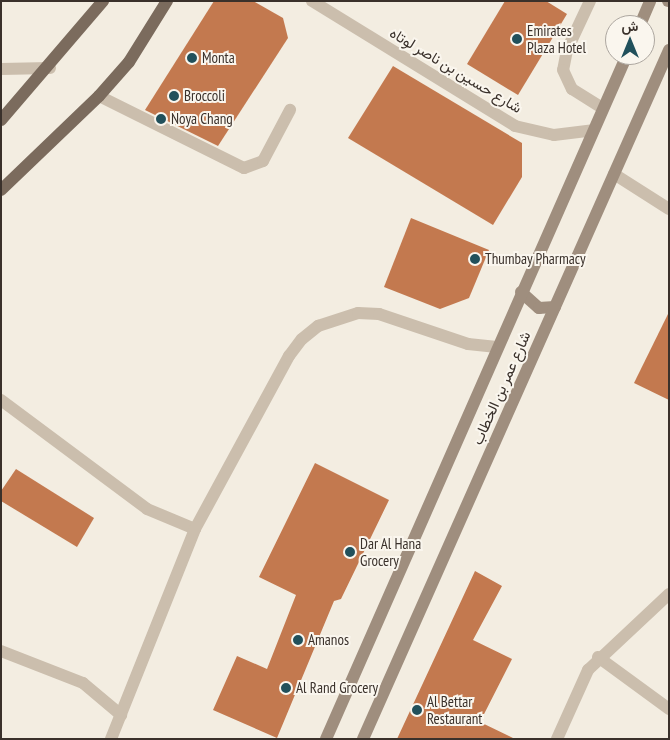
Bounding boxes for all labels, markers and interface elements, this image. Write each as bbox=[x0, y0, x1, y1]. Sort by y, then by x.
north arrow bbox=[605, 15, 655, 65]
text: ش bbox=[622, 17, 638, 35]
place label: Emirates Plaza Hotel bbox=[527, 21, 586, 56]
street label: شارع حسين بن ناصر لوتاه bbox=[387, 23, 525, 117]
marker: Emirates Plaza Hotel bbox=[511, 33, 523, 45]
place label: Monta bbox=[202, 49, 235, 67]
marker: Monta bbox=[186, 52, 198, 64]
place label: Broccoli bbox=[184, 87, 225, 105]
marker: Broccoli bbox=[168, 90, 180, 102]
place label: Noya Chang bbox=[171, 110, 233, 128]
marker: Noya Chang bbox=[155, 113, 167, 125]
place label: Thumbay Pharmacy bbox=[485, 250, 586, 268]
marker: Thumbay Pharmacy bbox=[469, 253, 481, 265]
street label: شارع عمر بن الخطاب bbox=[468, 328, 534, 448]
place label: Dar Al Hana Grocery bbox=[360, 534, 422, 569]
marker: Dar Al Hana Grocery bbox=[344, 546, 356, 558]
place label: Amanos bbox=[308, 631, 349, 649]
marker: Amanos bbox=[292, 634, 304, 646]
place label: Al Rand Grocery bbox=[296, 679, 378, 697]
marker: Al Rand Grocery bbox=[280, 682, 292, 694]
place label: Al Bettar Restaurant bbox=[427, 692, 482, 727]
marker: Al Bettar Restaurant bbox=[411, 704, 423, 716]

